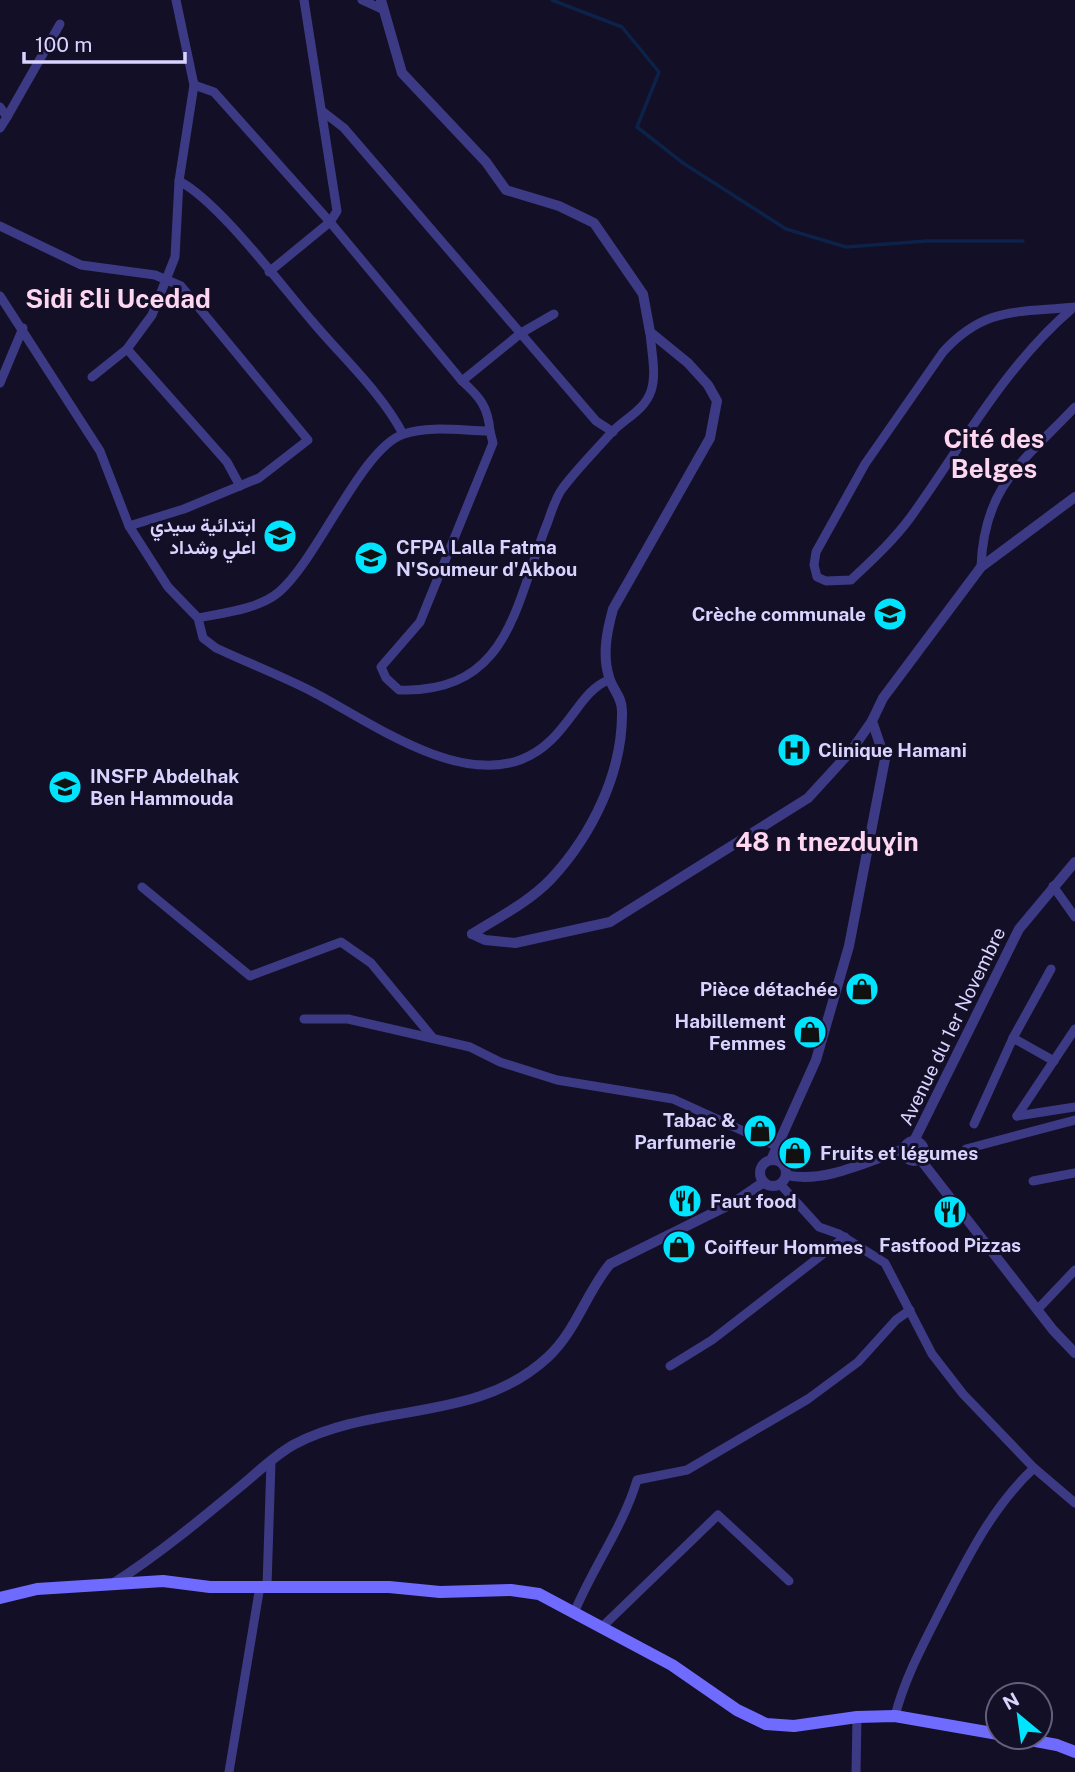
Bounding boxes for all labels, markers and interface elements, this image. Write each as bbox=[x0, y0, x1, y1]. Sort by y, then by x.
scale bar bbox=[24, 21, 186, 65]
text: 100 m bbox=[35, 32, 92, 57]
district label: Sidi Ɛli Ucedad bbox=[25, 283, 211, 314]
district label: Cité des Belges bbox=[943, 423, 1045, 484]
place label: ابتدائية سيدي اعلي وشداد bbox=[150, 514, 256, 564]
school or university icon: ابتدائية سيدي اعلي وشداد bbox=[261, 517, 299, 555]
place label: CFPA Lalla Fatma N'Soumeur d'Akbou bbox=[396, 536, 577, 580]
school or university icon: CFPA Lalla Fatma N'Soumeur d'Akbou bbox=[352, 539, 390, 577]
school or university icon: Crèche communale bbox=[871, 595, 909, 633]
place label: Crèche communale bbox=[692, 603, 866, 625]
hospital icon: Clinique Hamani bbox=[775, 731, 813, 769]
place label: Clinique Hamani bbox=[818, 739, 967, 761]
place label: INSFP Abdelhak Ben Hammouda bbox=[90, 765, 239, 809]
school or university icon: INSFP Abdelhak Ben Hammouda bbox=[46, 768, 84, 806]
district label: 48 n tnezduɣin bbox=[735, 826, 919, 857]
street label: Avenue du 1er Novembre bbox=[894, 923, 1010, 1129]
shop icon: Pièce détachée bbox=[843, 970, 881, 1008]
place label: Pièce détachée bbox=[700, 978, 838, 1000]
place label: Habillement Femmes bbox=[675, 1010, 786, 1054]
shop icon: Habillement Femmes bbox=[791, 1013, 829, 1051]
place label: Tabac & Parfumerie bbox=[634, 1109, 736, 1153]
shop icon: Tabac & Parfumerie bbox=[741, 1112, 779, 1150]
shop icon: Fruits et légumes bbox=[776, 1134, 814, 1172]
place label: Fruits et légumes bbox=[820, 1142, 978, 1164]
restaurant icon: Faut food bbox=[666, 1182, 704, 1220]
place label: Faut food bbox=[710, 1190, 797, 1212]
restaurant icon: Fastfood Pizzas bbox=[931, 1193, 969, 1231]
shop icon: Coiffeur Hommes bbox=[660, 1228, 698, 1266]
place label: Fastfood Pizzas bbox=[879, 1234, 1021, 1256]
place label: Coiffeur Hommes bbox=[704, 1236, 863, 1258]
north arrow bbox=[984, 1681, 1054, 1751]
text: N bbox=[999, 1688, 1023, 1714]

